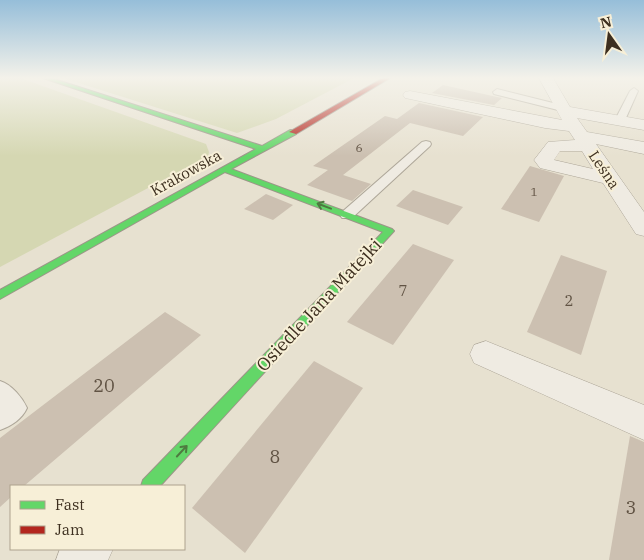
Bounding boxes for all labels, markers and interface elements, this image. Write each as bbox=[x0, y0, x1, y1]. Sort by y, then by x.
north arrow bbox=[584, 10, 634, 60]
text: N bbox=[598, 12, 613, 32]
house number: 6 bbox=[355, 140, 363, 155]
street label: Krakowska bbox=[147, 145, 225, 200]
street label: Leśna bbox=[585, 147, 624, 192]
house number: 1 bbox=[530, 184, 538, 199]
one-way arrow bbox=[317, 201, 332, 210]
street label: Osiedle Jana Matejki bbox=[251, 233, 387, 376]
house number: 7 bbox=[398, 281, 408, 300]
house number: 2 bbox=[564, 291, 574, 310]
house number: 20 bbox=[93, 374, 115, 397]
one-way arrow bbox=[176, 444, 188, 457]
house number: 8 bbox=[270, 445, 280, 468]
legend bbox=[10, 485, 185, 550]
text: Fast bbox=[55, 495, 85, 514]
house number: 3 bbox=[626, 496, 636, 519]
text: Jam bbox=[55, 520, 84, 539]

